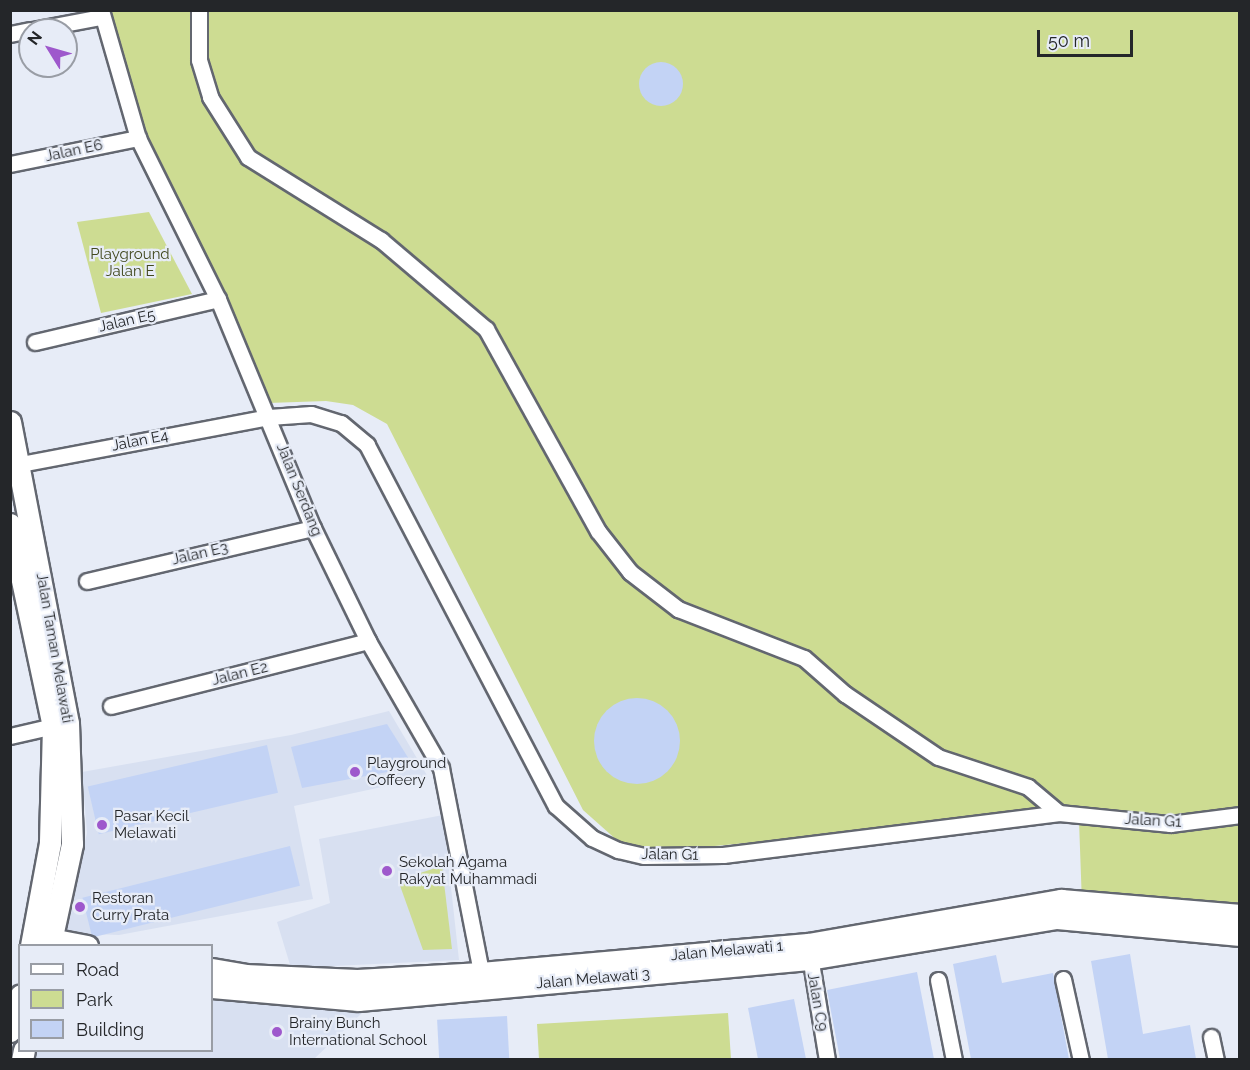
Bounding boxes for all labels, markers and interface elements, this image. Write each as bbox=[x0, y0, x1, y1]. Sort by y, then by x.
north arrow bbox=[18, 18, 78, 78]
scale bar bbox=[1040, 18, 1136, 56]
text: N bbox=[24, 27, 46, 49]
text: 50 m bbox=[1048, 30, 1090, 51]
street label: Jalan E6 bbox=[44, 136, 104, 166]
park label: Playground Jalan E bbox=[90, 245, 170, 280]
street label: Jalan E5 bbox=[97, 306, 157, 336]
street label: Jalan E4 bbox=[110, 427, 170, 455]
street label: Jalan Serdang bbox=[272, 441, 326, 539]
street label: Jalan E3 bbox=[170, 539, 230, 569]
street label: Jalan Taman Melawati bbox=[32, 571, 76, 725]
street label: Jalan E2 bbox=[210, 658, 270, 690]
place label: Playground Coffeery bbox=[367, 754, 446, 789]
marker: Playground Coffeery bbox=[348, 765, 362, 779]
place label: Pasar Kecil Melawati bbox=[114, 807, 190, 842]
street label: Jalan G1 bbox=[1124, 811, 1182, 831]
marker: Pasar Kecil Melawati bbox=[95, 818, 109, 832]
street label: Jalan G1 bbox=[641, 846, 699, 864]
place label: Sekolah Agama Rakyat Muhammadi bbox=[399, 853, 537, 888]
marker: Sekolah Agama Rakyat Muhammadi bbox=[380, 864, 394, 878]
place label: Restoran Curry Prata bbox=[92, 889, 170, 924]
marker: Restoran Curry Prata bbox=[73, 900, 87, 914]
street label: Jalan Melawati 1 bbox=[670, 937, 784, 965]
legend bbox=[18, 944, 213, 1052]
text: Road bbox=[76, 959, 119, 980]
street label: Jalan Melawati 3 bbox=[535, 965, 651, 993]
street label: Jalan C9 bbox=[803, 971, 831, 1033]
text: Park bbox=[76, 989, 113, 1010]
place label: Brainy Bunch International School bbox=[289, 1014, 427, 1049]
text: Building bbox=[76, 1019, 144, 1040]
marker: Brainy Bunch International School bbox=[270, 1025, 284, 1039]

